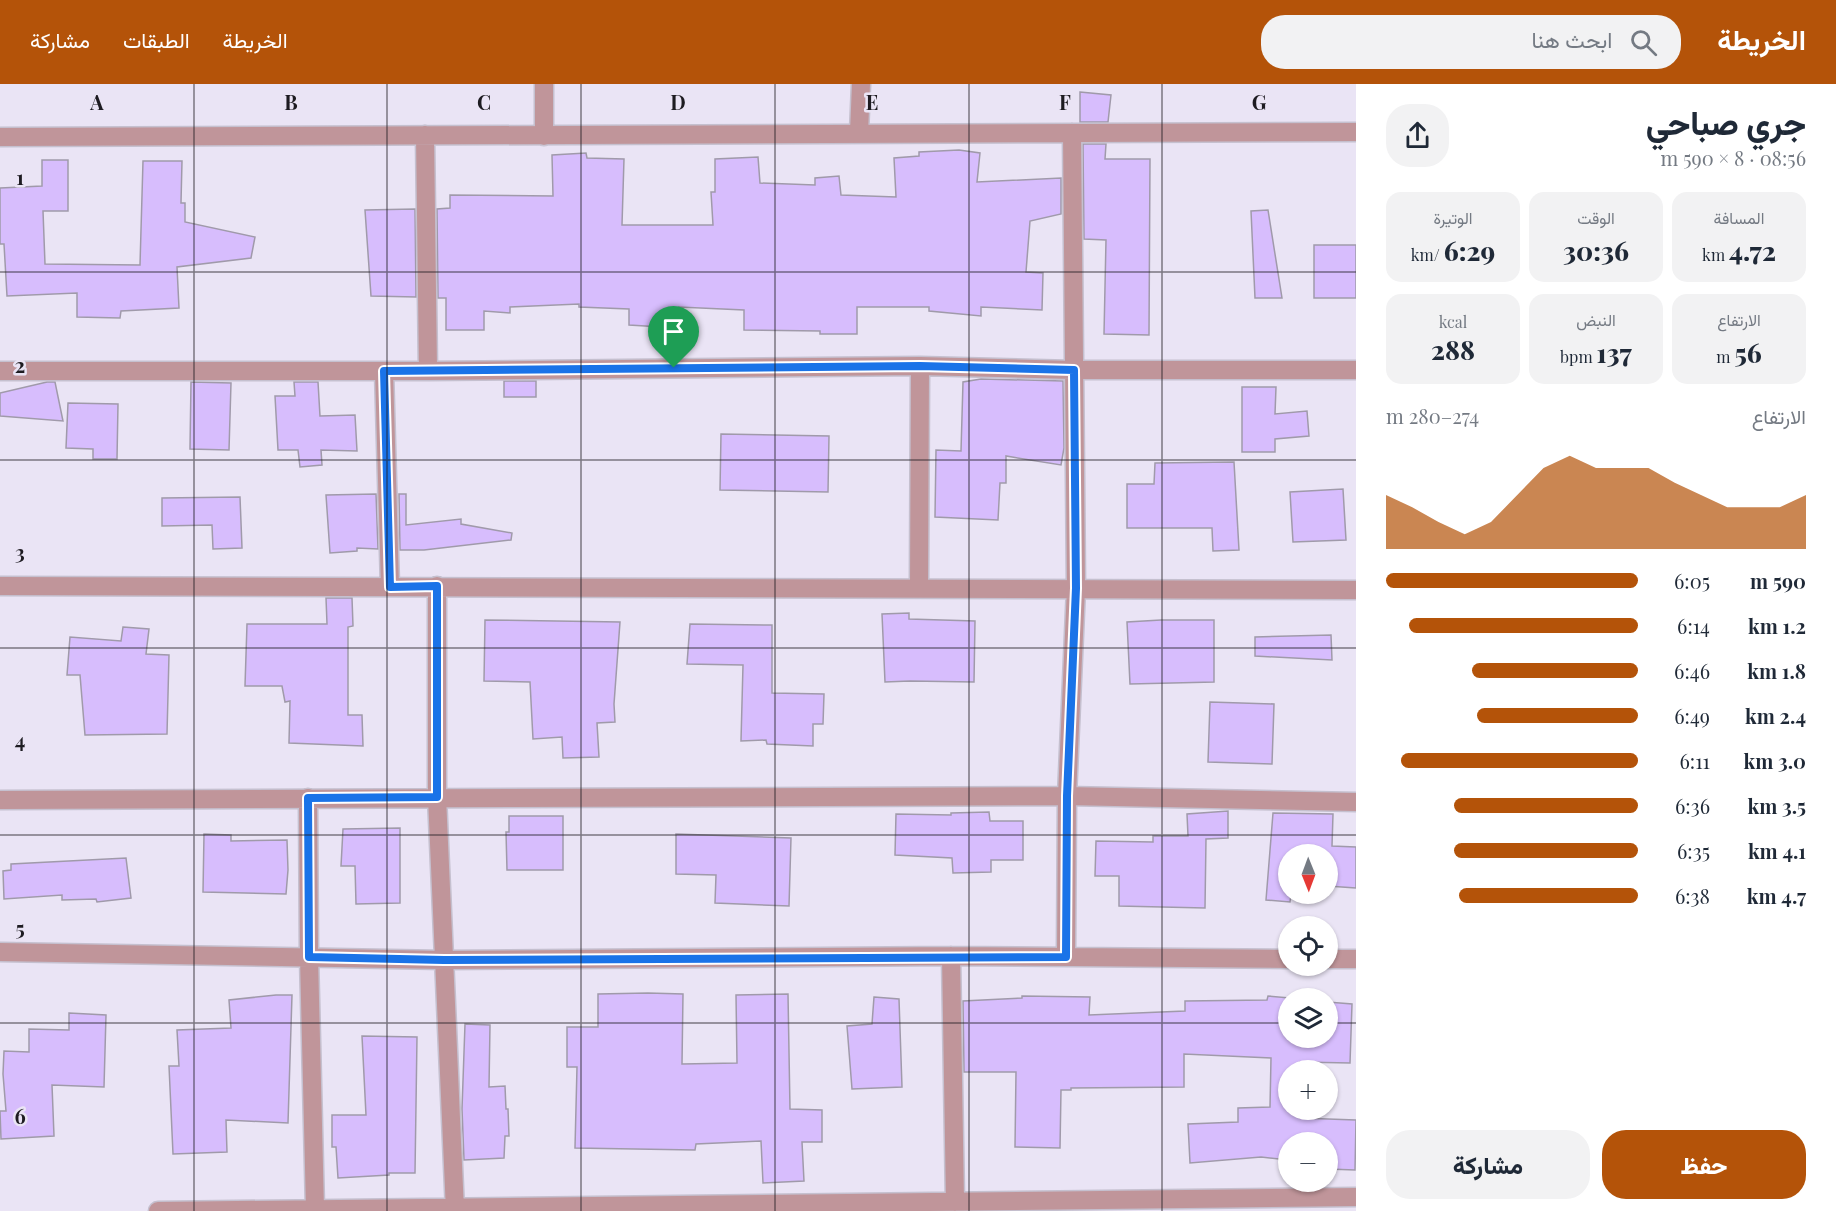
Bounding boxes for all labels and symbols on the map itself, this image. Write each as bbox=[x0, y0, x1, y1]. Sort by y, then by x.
text: A bbox=[89, 88, 104, 115]
text: B bbox=[284, 88, 298, 115]
text: C bbox=[477, 88, 491, 115]
text: D bbox=[670, 88, 686, 115]
text: E bbox=[866, 88, 878, 115]
text: F bbox=[1059, 88, 1071, 115]
text: G bbox=[1252, 88, 1267, 115]
text: 1 bbox=[16, 163, 24, 190]
pin bbox=[648, 306, 699, 368]
text: 2 bbox=[15, 351, 25, 378]
text: 3 bbox=[15, 538, 25, 565]
text: 4 bbox=[15, 726, 25, 753]
north arrow bbox=[1278, 844, 1338, 904]
text: 5 bbox=[15, 914, 25, 941]
text: 6 bbox=[14, 1102, 26, 1129]

